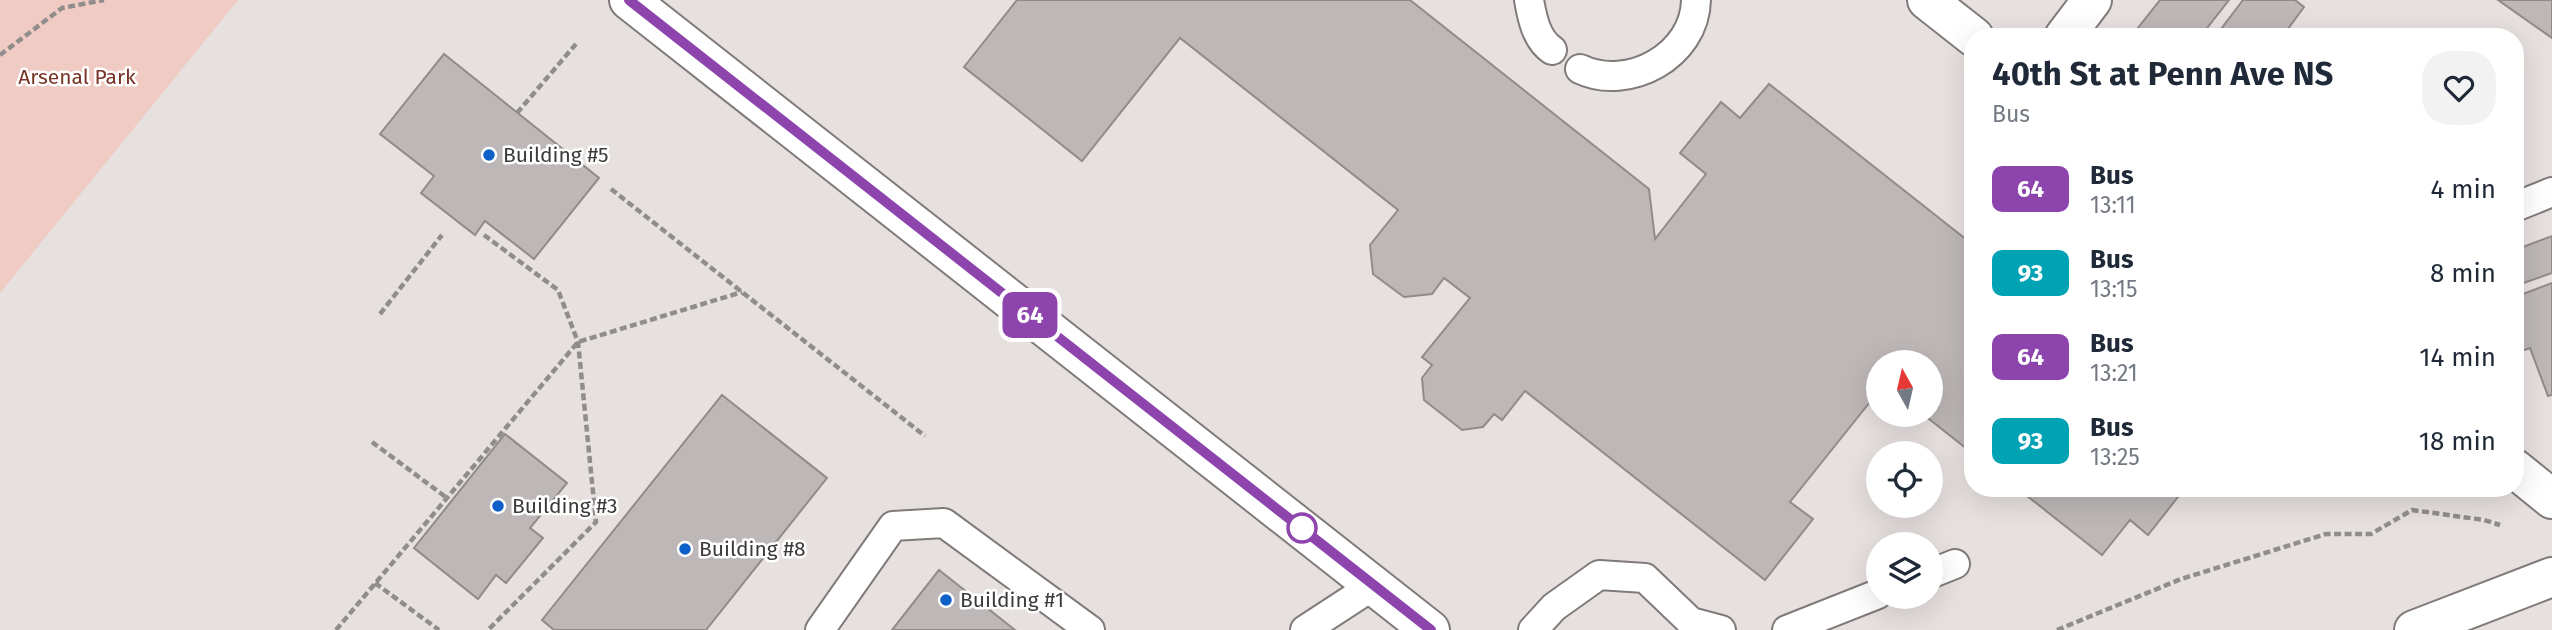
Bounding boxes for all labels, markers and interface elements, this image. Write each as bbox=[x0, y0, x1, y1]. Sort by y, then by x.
button: heart bbox=[2422, 51, 2496, 125]
text: 40th St at Penn Ave NS bbox=[1992, 54, 2333, 94]
park label: Arsenal Park bbox=[18, 64, 136, 90]
text: Bus bbox=[1992, 100, 2030, 128]
place label: Building #5 bbox=[503, 142, 609, 168]
marker: Building #5 bbox=[481, 147, 497, 163]
text: Bus bbox=[2090, 160, 2133, 191]
text: 4 min bbox=[2430, 174, 2496, 205]
text: 64 bbox=[2017, 175, 2044, 203]
text: 13:11 bbox=[2090, 191, 2136, 219]
text: Bus bbox=[2090, 244, 2133, 275]
text: 8 min bbox=[2430, 258, 2496, 289]
text: 93 bbox=[2018, 259, 2043, 287]
text: 13:15 bbox=[2090, 275, 2138, 303]
line badge: 64 bbox=[998, 292, 1062, 338]
text: 64 bbox=[1016, 301, 1044, 329]
text: Bus bbox=[2090, 328, 2133, 359]
text: 14 min bbox=[2419, 342, 2496, 373]
text: 64 bbox=[2017, 343, 2044, 371]
north arrow bbox=[1866, 350, 1942, 427]
map controls bbox=[1866, 350, 1943, 609]
text: 13:21 bbox=[2090, 359, 2138, 387]
text: Bus bbox=[2090, 412, 2133, 443]
text: 18 min bbox=[2419, 426, 2496, 457]
text: 93 bbox=[2018, 427, 2043, 455]
button: locate bbox=[1866, 441, 1943, 518]
text: 13:25 bbox=[2090, 443, 2140, 471]
place label: Building #3 bbox=[512, 493, 617, 519]
marker: Building #3 bbox=[490, 498, 506, 514]
unlabelled marker bbox=[1287, 513, 1317, 543]
button: layers bbox=[1866, 532, 1943, 609]
place label: Building #8 bbox=[699, 536, 806, 562]
marker: Building #8 bbox=[677, 541, 693, 557]
place label: Building #1 bbox=[960, 587, 1064, 613]
marker: Building #1 bbox=[938, 592, 954, 608]

